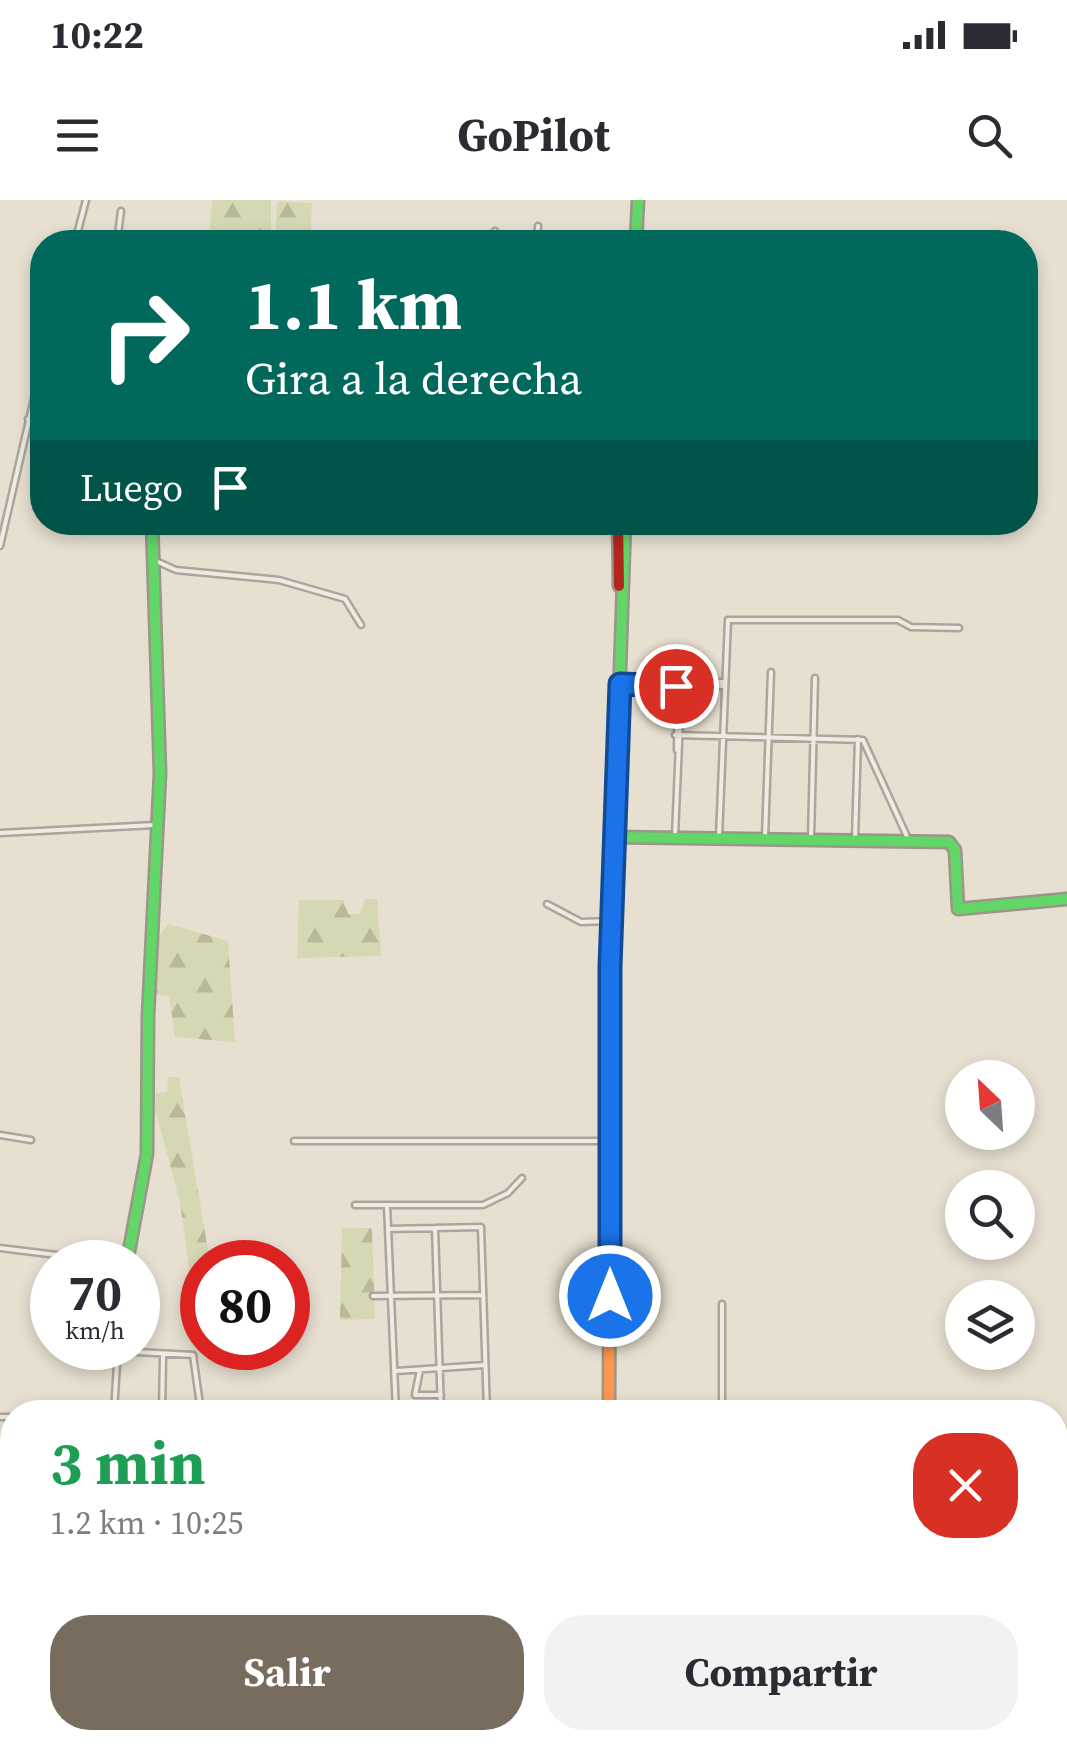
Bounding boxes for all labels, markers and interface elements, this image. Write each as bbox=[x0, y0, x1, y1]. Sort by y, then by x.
text: 10:22 bbox=[50, 9, 144, 61]
text: GoPilot bbox=[457, 104, 610, 166]
icon: menu bbox=[50, 108, 105, 163]
icon: search bbox=[962, 108, 1017, 163]
text: 1.1 km bbox=[245, 256, 462, 352]
icon: right bbox=[80, 270, 210, 400]
text: Gira a la derecha bbox=[245, 347, 582, 409]
icon: arrive bbox=[203, 460, 258, 515]
text: Luego bbox=[80, 462, 183, 514]
pin bbox=[634, 644, 719, 729]
icon: arrive bbox=[649, 659, 704, 714]
north arrow bbox=[945, 1060, 1035, 1150]
map controls bbox=[945, 1060, 1035, 1370]
button: search bbox=[945, 1170, 1035, 1260]
speed limit sign: 80 bbox=[180, 1240, 310, 1370]
position arrow bbox=[558, 1244, 662, 1348]
text: 70 bbox=[68, 1258, 122, 1327]
button: layers bbox=[945, 1280, 1035, 1370]
text: km/h bbox=[65, 1313, 125, 1347]
text: 3 min bbox=[50, 1422, 206, 1504]
button: close bbox=[913, 1433, 1018, 1538]
text: 1.2 km · 10:25 bbox=[50, 1501, 244, 1545]
button: Salir bbox=[50, 1615, 524, 1730]
button: Compartir bbox=[544, 1615, 1018, 1730]

